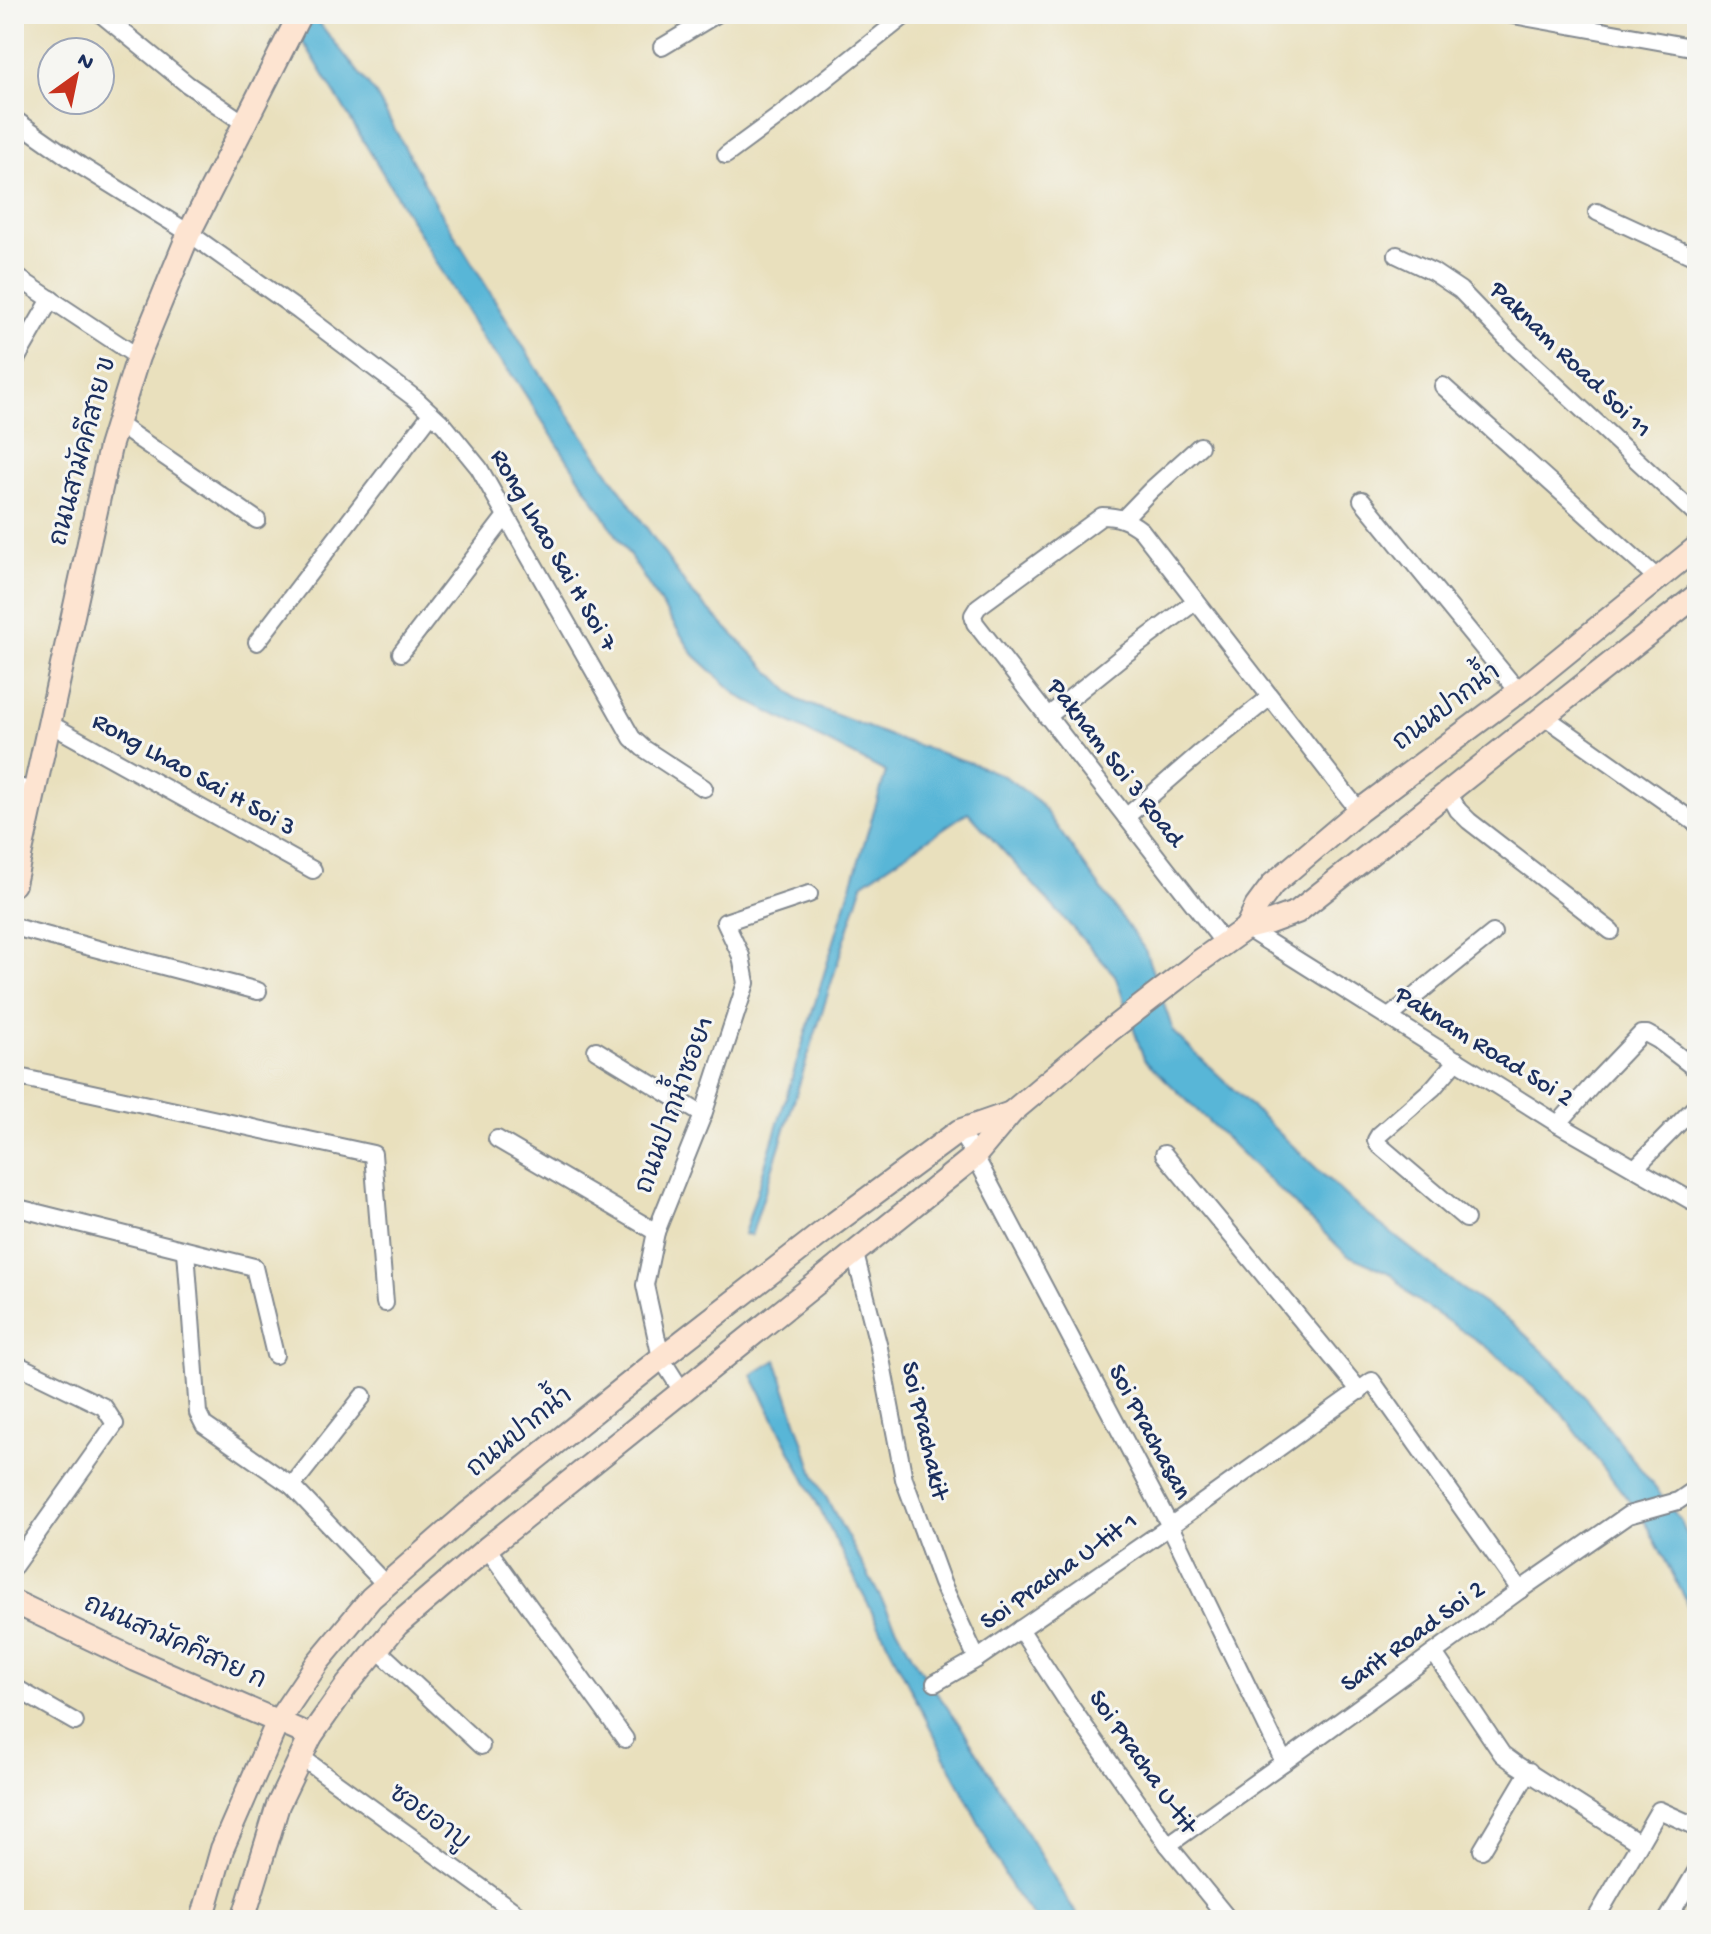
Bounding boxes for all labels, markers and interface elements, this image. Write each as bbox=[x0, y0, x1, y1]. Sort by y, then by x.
north arrow bbox=[36, 36, 116, 116]
text: N bbox=[72, 48, 98, 77]
street label: Paknam Road Soi 11 bbox=[1481, 275, 1656, 446]
street label: ถนนสามัคคีสาย ข bbox=[42, 353, 125, 550]
street label: Rong Lhao Sai H Soi 7 bbox=[482, 444, 623, 659]
street label: ถนนปากน้ำ bbox=[1381, 649, 1508, 760]
street label: Paknam Soi 3 Road bbox=[1038, 673, 1191, 856]
street label: Rong Lhao Sai H Soi 3 bbox=[86, 707, 300, 845]
street label: Paknam Road Soi 2 bbox=[1387, 980, 1578, 1116]
street label: ถนนปากนำ้ซอย1 bbox=[619, 1009, 723, 1199]
street label: Soi Prachakit bbox=[892, 1359, 954, 1505]
street label: Soi Prachasan bbox=[1099, 1360, 1197, 1507]
street label: ถนนปากน้ำ bbox=[454, 1373, 580, 1486]
street label: Soi Pracha U-tit 1 bbox=[975, 1507, 1145, 1639]
street label: Sarit Road Soi 2 bbox=[1336, 1575, 1493, 1701]
street label: ถนนสามัคคีสาย ก bbox=[78, 1587, 271, 1698]
street label: Soi Pracha U-tit bbox=[1080, 1685, 1203, 1843]
street label: ซอยอาบู bbox=[381, 1779, 475, 1859]

